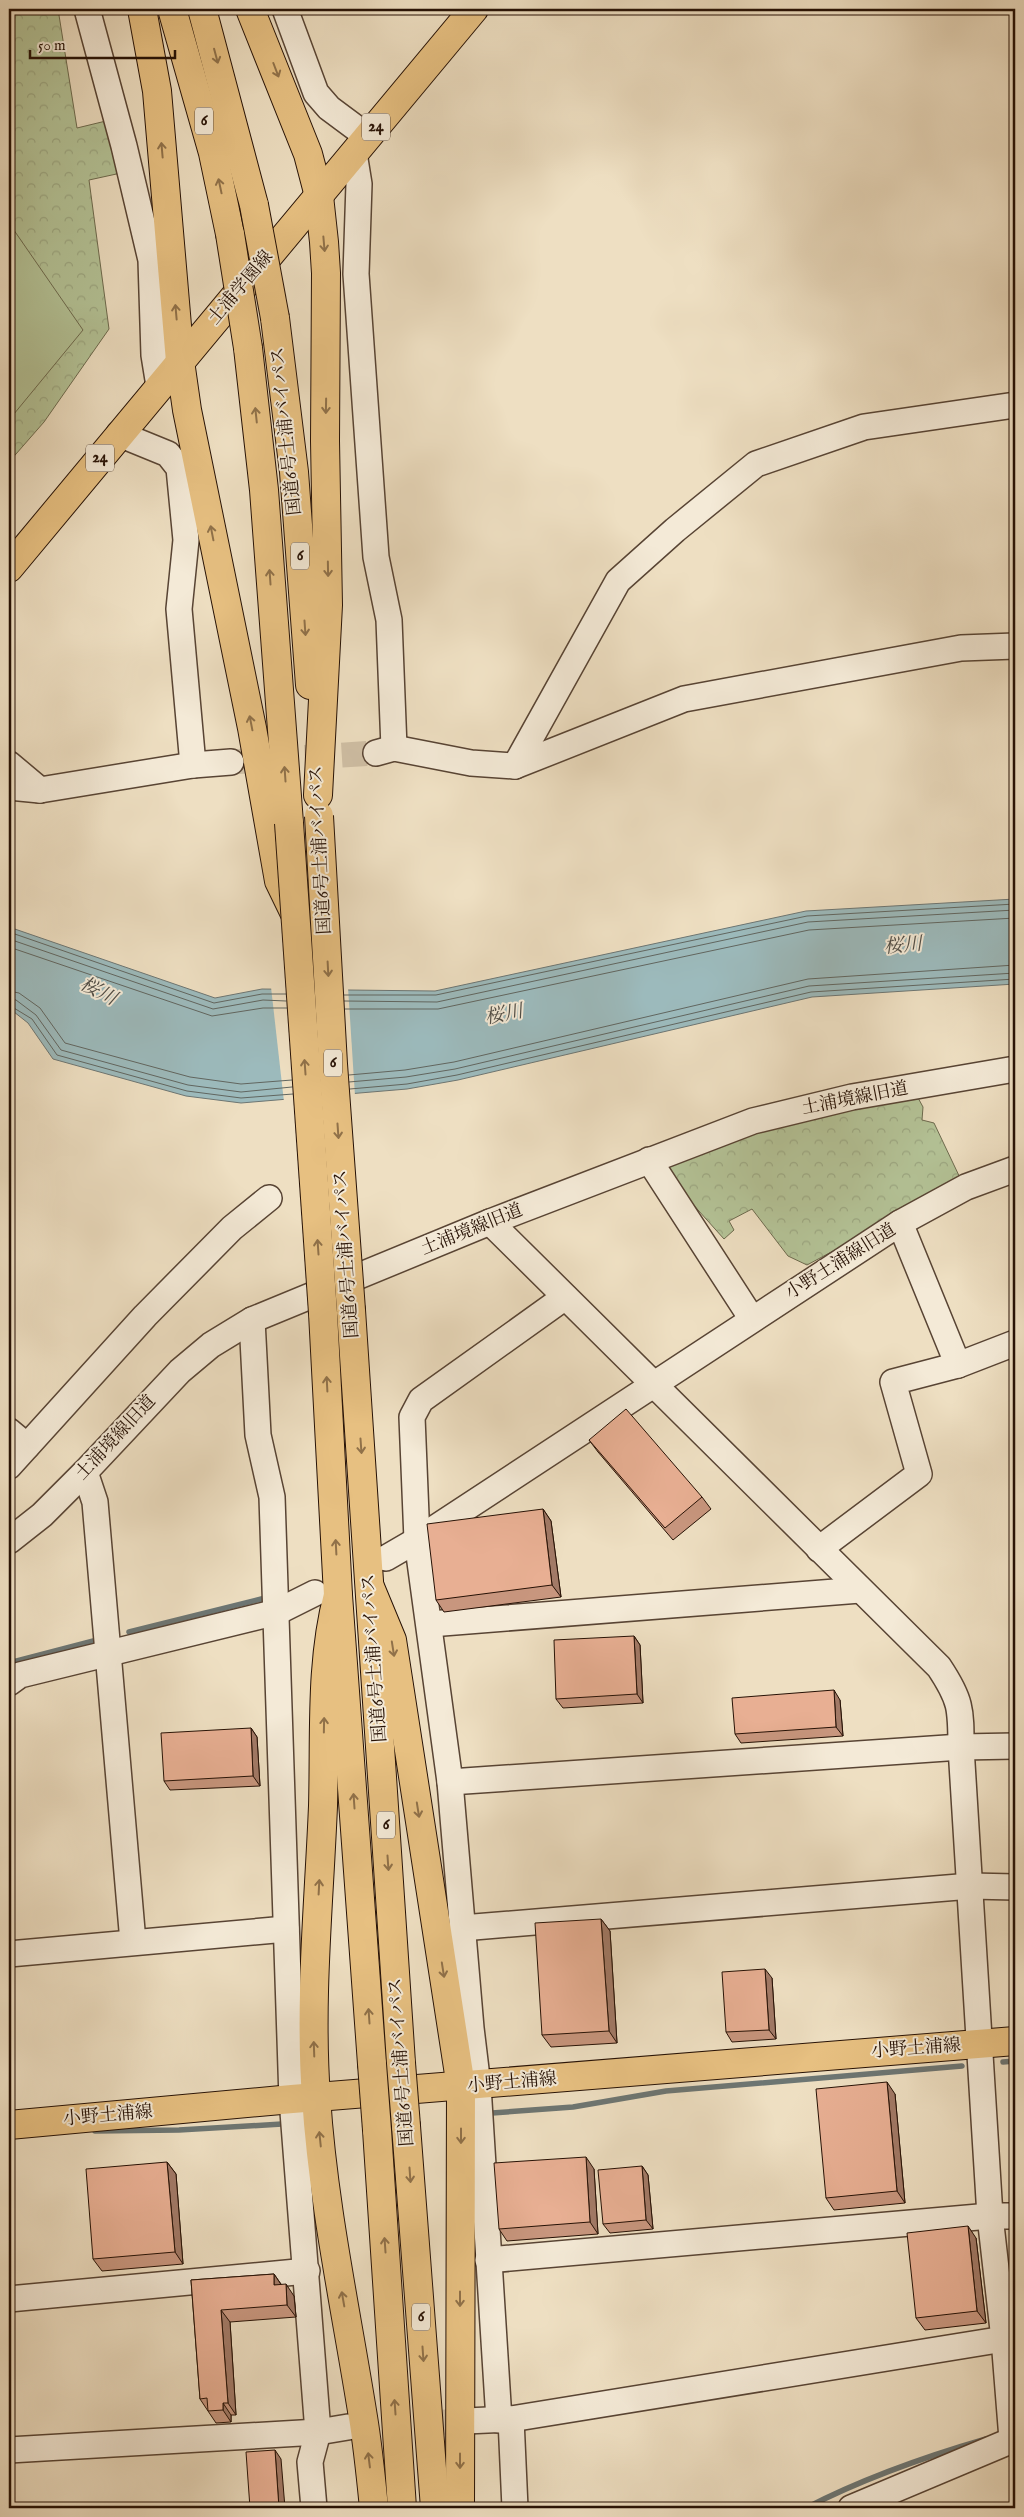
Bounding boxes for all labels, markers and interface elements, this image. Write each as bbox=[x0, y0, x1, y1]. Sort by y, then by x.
scale bar bbox=[30, 28, 175, 60]
text: 50 m bbox=[38, 36, 66, 55]
one-way arrow bbox=[211, 47, 221, 63]
one-way arrow bbox=[272, 62, 281, 77]
road number: 6 bbox=[195, 108, 213, 134]
road number: 24 bbox=[362, 114, 390, 140]
one-way arrow bbox=[157, 143, 167, 159]
one-way arrow bbox=[215, 179, 224, 195]
one-way arrow bbox=[319, 236, 329, 252]
street label: 土浦学園線 bbox=[203, 246, 279, 330]
one-way arrow bbox=[172, 304, 181, 320]
street label: 国道6号土浦バイパス bbox=[267, 346, 307, 516]
one-way arrow bbox=[321, 398, 330, 414]
one-way arrow bbox=[252, 407, 261, 423]
road number: 24 bbox=[86, 444, 114, 472]
one-way arrow bbox=[206, 525, 216, 541]
road number: 6 bbox=[291, 542, 309, 570]
one-way arrow bbox=[323, 561, 332, 577]
one-way arrow bbox=[266, 569, 275, 585]
one-way arrow bbox=[301, 619, 310, 635]
one-way arrow bbox=[246, 715, 255, 731]
street label: 国道6号土浦バイパス bbox=[305, 765, 337, 935]
one-way arrow bbox=[281, 766, 290, 782]
water label: 桜川 bbox=[883, 932, 925, 960]
one-way arrow bbox=[323, 961, 332, 977]
water label: 桜川 bbox=[76, 973, 122, 1012]
water label: 桜川 bbox=[483, 999, 527, 1030]
road number: 6 bbox=[324, 1050, 342, 1076]
one-way arrow bbox=[301, 1060, 310, 1076]
street label: 土浦境線旧道 bbox=[800, 1077, 910, 1121]
one-way arrow bbox=[333, 1123, 343, 1139]
street label: 国道6号土浦バイパス bbox=[330, 1169, 364, 1339]
street label: 土浦境線旧道 bbox=[418, 1199, 526, 1261]
street label: 小野土浦線旧道 bbox=[781, 1219, 901, 1305]
one-way arrow bbox=[313, 1239, 323, 1255]
one-way arrow bbox=[322, 1377, 331, 1393]
street label: 土浦境線旧道 bbox=[71, 1391, 161, 1485]
one-way arrow bbox=[356, 1438, 365, 1454]
one-way arrow bbox=[331, 1539, 340, 1555]
street label: 国道6号土浦バイパス bbox=[358, 1573, 392, 1743]
one-way arrow bbox=[389, 1641, 399, 1657]
one-way arrow bbox=[319, 1717, 329, 1733]
one-way arrow bbox=[350, 1793, 359, 1809]
one-way arrow bbox=[413, 1801, 423, 1817]
road number: 6 bbox=[377, 1812, 395, 1838]
one-way arrow bbox=[384, 1854, 393, 1870]
one-way arrow bbox=[314, 1879, 324, 1896]
one-way arrow bbox=[438, 1962, 448, 1978]
street label: 国道6号土浦バイパス bbox=[385, 1977, 419, 2147]
one-way arrow bbox=[364, 2008, 373, 2024]
street label: 小野土浦線 bbox=[870, 2034, 962, 2064]
one-way arrow bbox=[309, 2042, 318, 2058]
street label: 小野土浦線 bbox=[466, 2068, 558, 2098]
street label: 小野土浦線 bbox=[62, 2101, 154, 2131]
one-way arrow bbox=[456, 2128, 466, 2144]
one-way arrow bbox=[315, 2131, 325, 2147]
one-way arrow bbox=[405, 2166, 415, 2182]
one-way arrow bbox=[380, 2237, 389, 2253]
one-way arrow bbox=[455, 2290, 465, 2306]
one-way arrow bbox=[337, 2292, 347, 2308]
road number: 6 bbox=[412, 2304, 430, 2330]
one-way arrow bbox=[419, 2346, 428, 2362]
one-way arrow bbox=[391, 2399, 400, 2415]
one-way arrow bbox=[363, 2452, 373, 2468]
one-way arrow bbox=[455, 2452, 465, 2469]

